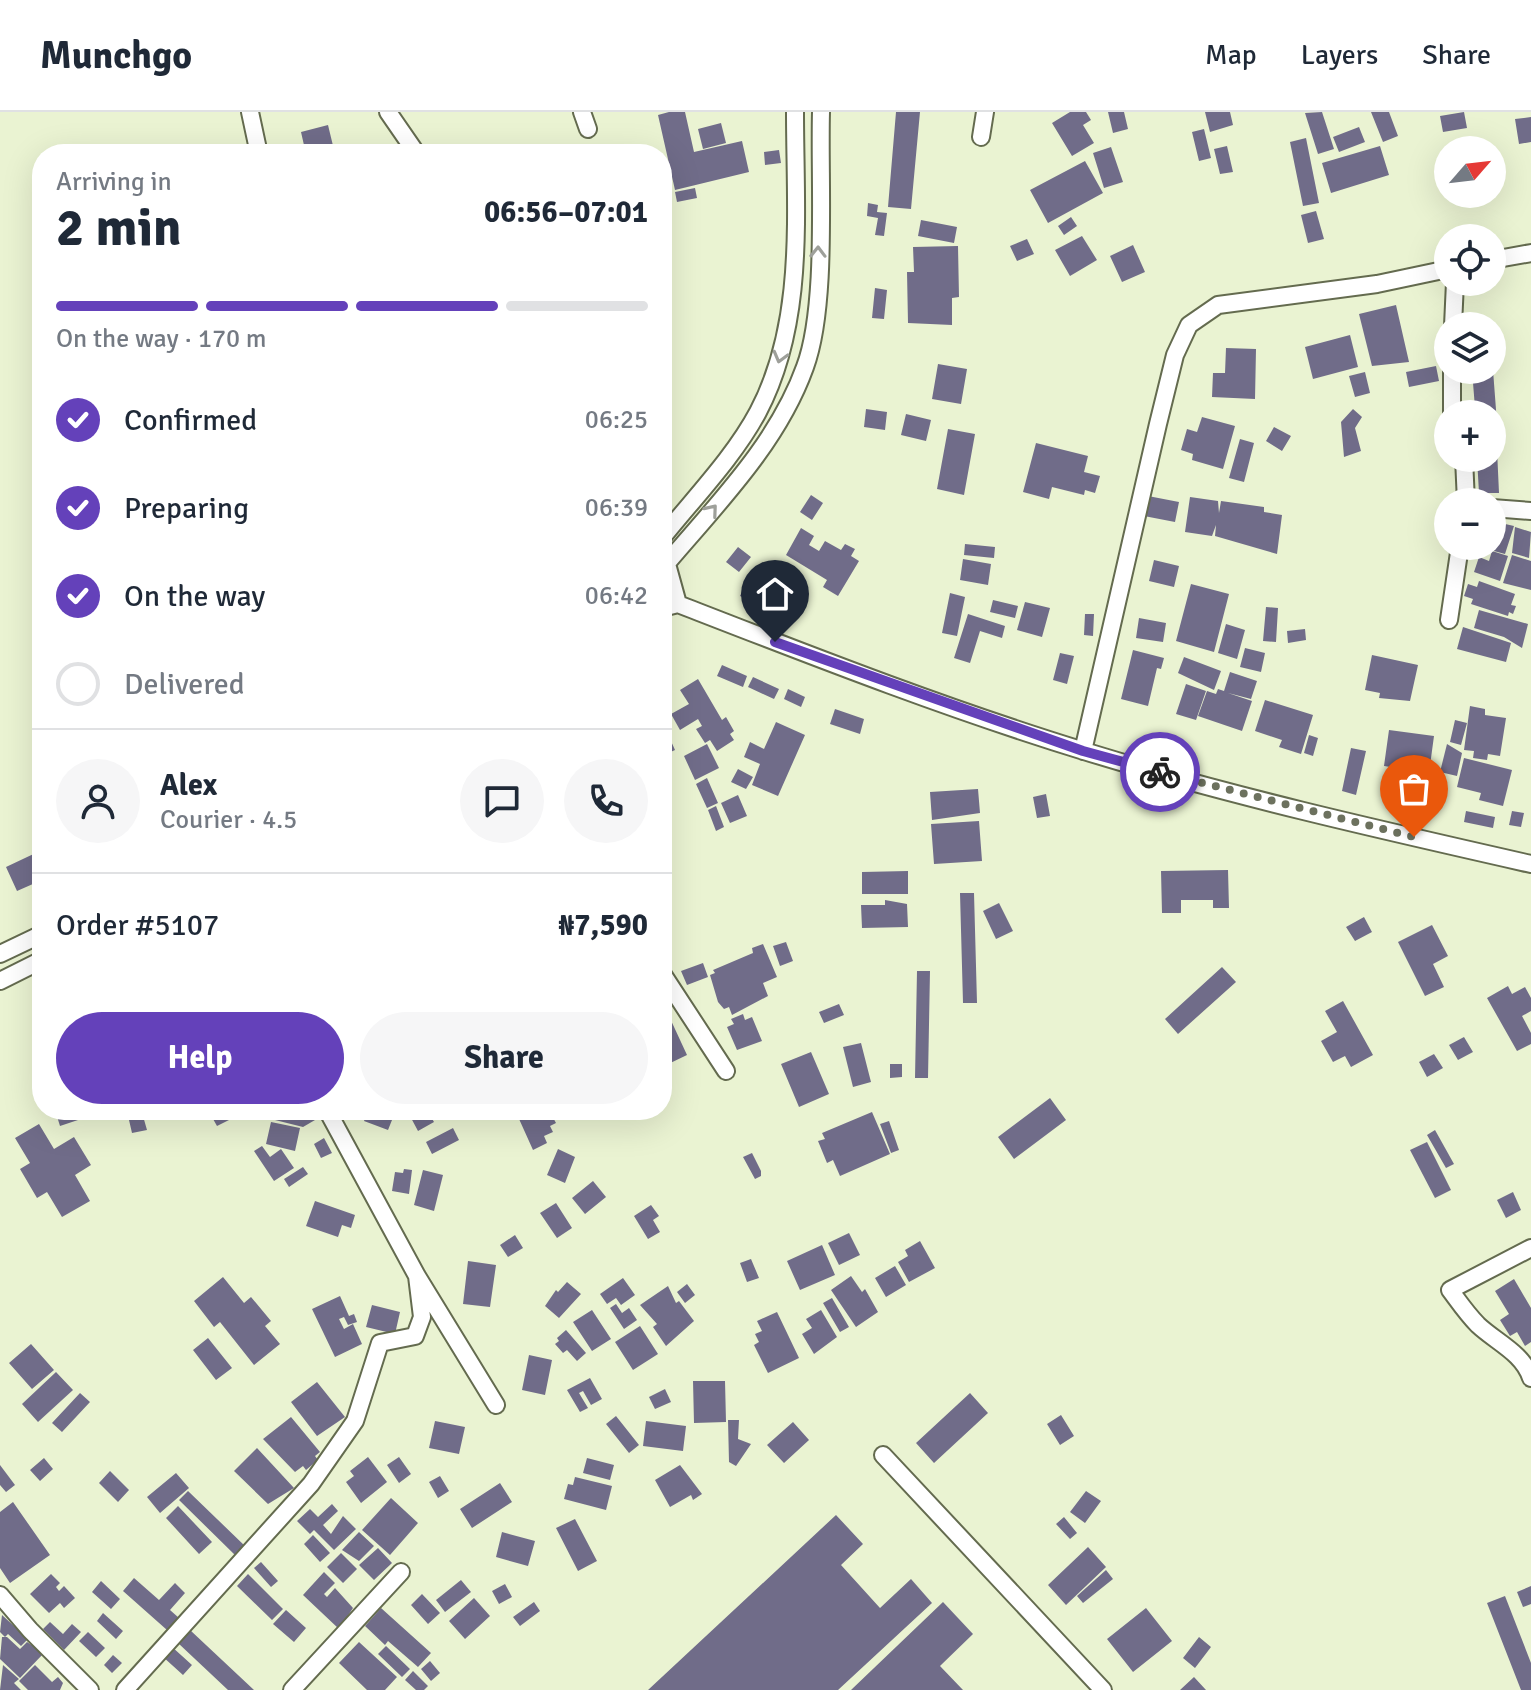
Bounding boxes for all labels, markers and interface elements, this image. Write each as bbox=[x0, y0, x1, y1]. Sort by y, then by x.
text: Munchgo bbox=[40, 32, 192, 79]
text: Map bbox=[1205, 38, 1257, 72]
text: Layers bbox=[1301, 38, 1378, 72]
text: Share bbox=[1422, 38, 1491, 72]
north arrow bbox=[1434, 136, 1506, 208]
map controls bbox=[1434, 136, 1506, 560]
text: Arriving in bbox=[56, 166, 172, 198]
text: 06:56–07:01 bbox=[484, 194, 648, 231]
text: 2 min bbox=[56, 196, 182, 260]
button: locate bbox=[1434, 224, 1506, 296]
one-way arrow bbox=[809, 245, 827, 258]
button: layers bbox=[1434, 312, 1506, 384]
text: On the way · 170 m bbox=[56, 323, 266, 355]
one-way arrow bbox=[773, 349, 790, 363]
icon: check bbox=[56, 398, 100, 442]
button: + bbox=[1434, 400, 1506, 472]
text: Confirmed bbox=[124, 402, 257, 439]
text: 06:25 bbox=[585, 404, 648, 436]
icon: check bbox=[56, 486, 100, 530]
button: − bbox=[1434, 488, 1506, 560]
text: Preparing bbox=[124, 490, 249, 527]
text: 06:39 bbox=[585, 492, 648, 524]
one-way arrow bbox=[702, 504, 717, 519]
pin bbox=[741, 560, 809, 642]
icon: home bbox=[753, 572, 797, 616]
icon: check bbox=[56, 574, 100, 618]
text: On the way bbox=[124, 578, 265, 615]
text: 06:42 bbox=[585, 580, 648, 612]
text: Delivered bbox=[124, 666, 245, 703]
courier bbox=[1120, 732, 1200, 812]
icon: bike bbox=[1138, 750, 1182, 794]
pin bbox=[1380, 755, 1448, 837]
button: person bbox=[56, 759, 140, 843]
button: chat bbox=[460, 759, 544, 843]
button: phone bbox=[564, 759, 648, 843]
text: Alex bbox=[160, 767, 217, 804]
icon: bag bbox=[1392, 767, 1436, 811]
text: Courier · 4.5 bbox=[160, 804, 297, 836]
text: Order #5107 bbox=[56, 907, 219, 944]
text: ₦7,590 bbox=[558, 907, 648, 944]
button: Help bbox=[56, 1012, 344, 1104]
button: Share bbox=[360, 1012, 648, 1104]

